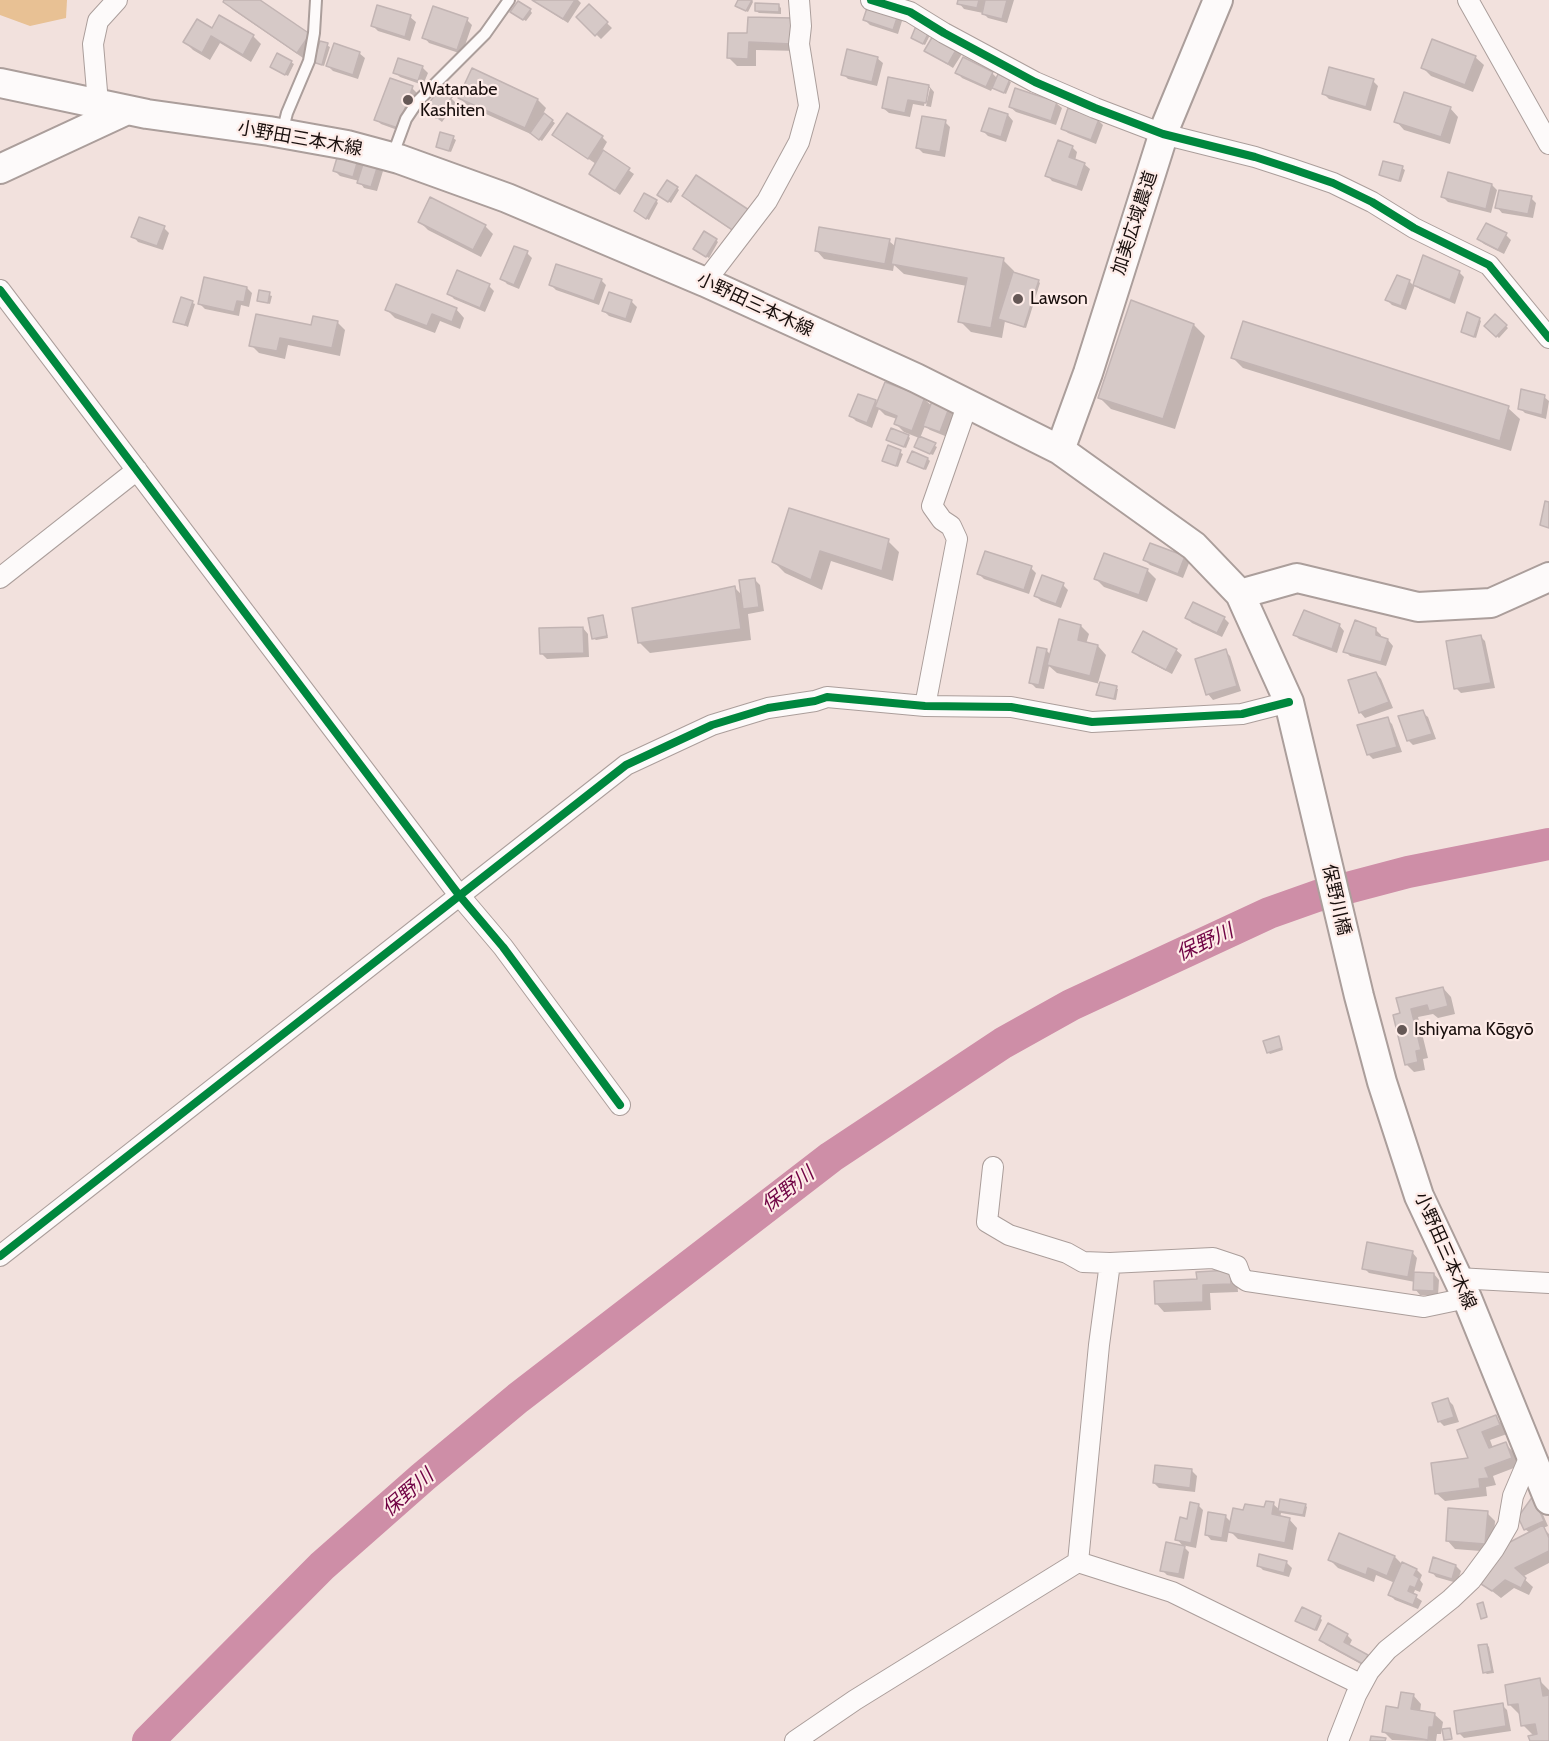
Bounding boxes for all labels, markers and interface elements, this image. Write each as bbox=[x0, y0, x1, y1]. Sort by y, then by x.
place label: Watanabe Kashiten bbox=[420, 79, 497, 122]
marker: Watanabe Kashiten bbox=[401, 93, 415, 107]
street label: 小野田三本木線 bbox=[236, 117, 364, 161]
street label: 加美広域農道 bbox=[1108, 168, 1162, 278]
street label: 小野田三本木線 bbox=[693, 269, 817, 341]
place label: Lawson bbox=[1030, 288, 1088, 310]
marker: Lawson bbox=[1011, 292, 1025, 306]
street label: 保野川橋 bbox=[1317, 862, 1355, 938]
water label: 保野川 bbox=[1173, 919, 1237, 967]
place label: Ishiyama Kōgyō bbox=[1414, 1019, 1534, 1041]
marker: Ishiyama Kōgyō bbox=[1395, 1023, 1409, 1037]
water label: 保野川 bbox=[757, 1162, 819, 1218]
street label: 小野田三本木線 bbox=[1410, 1189, 1480, 1313]
water label: 保野川 bbox=[377, 1464, 439, 1522]

